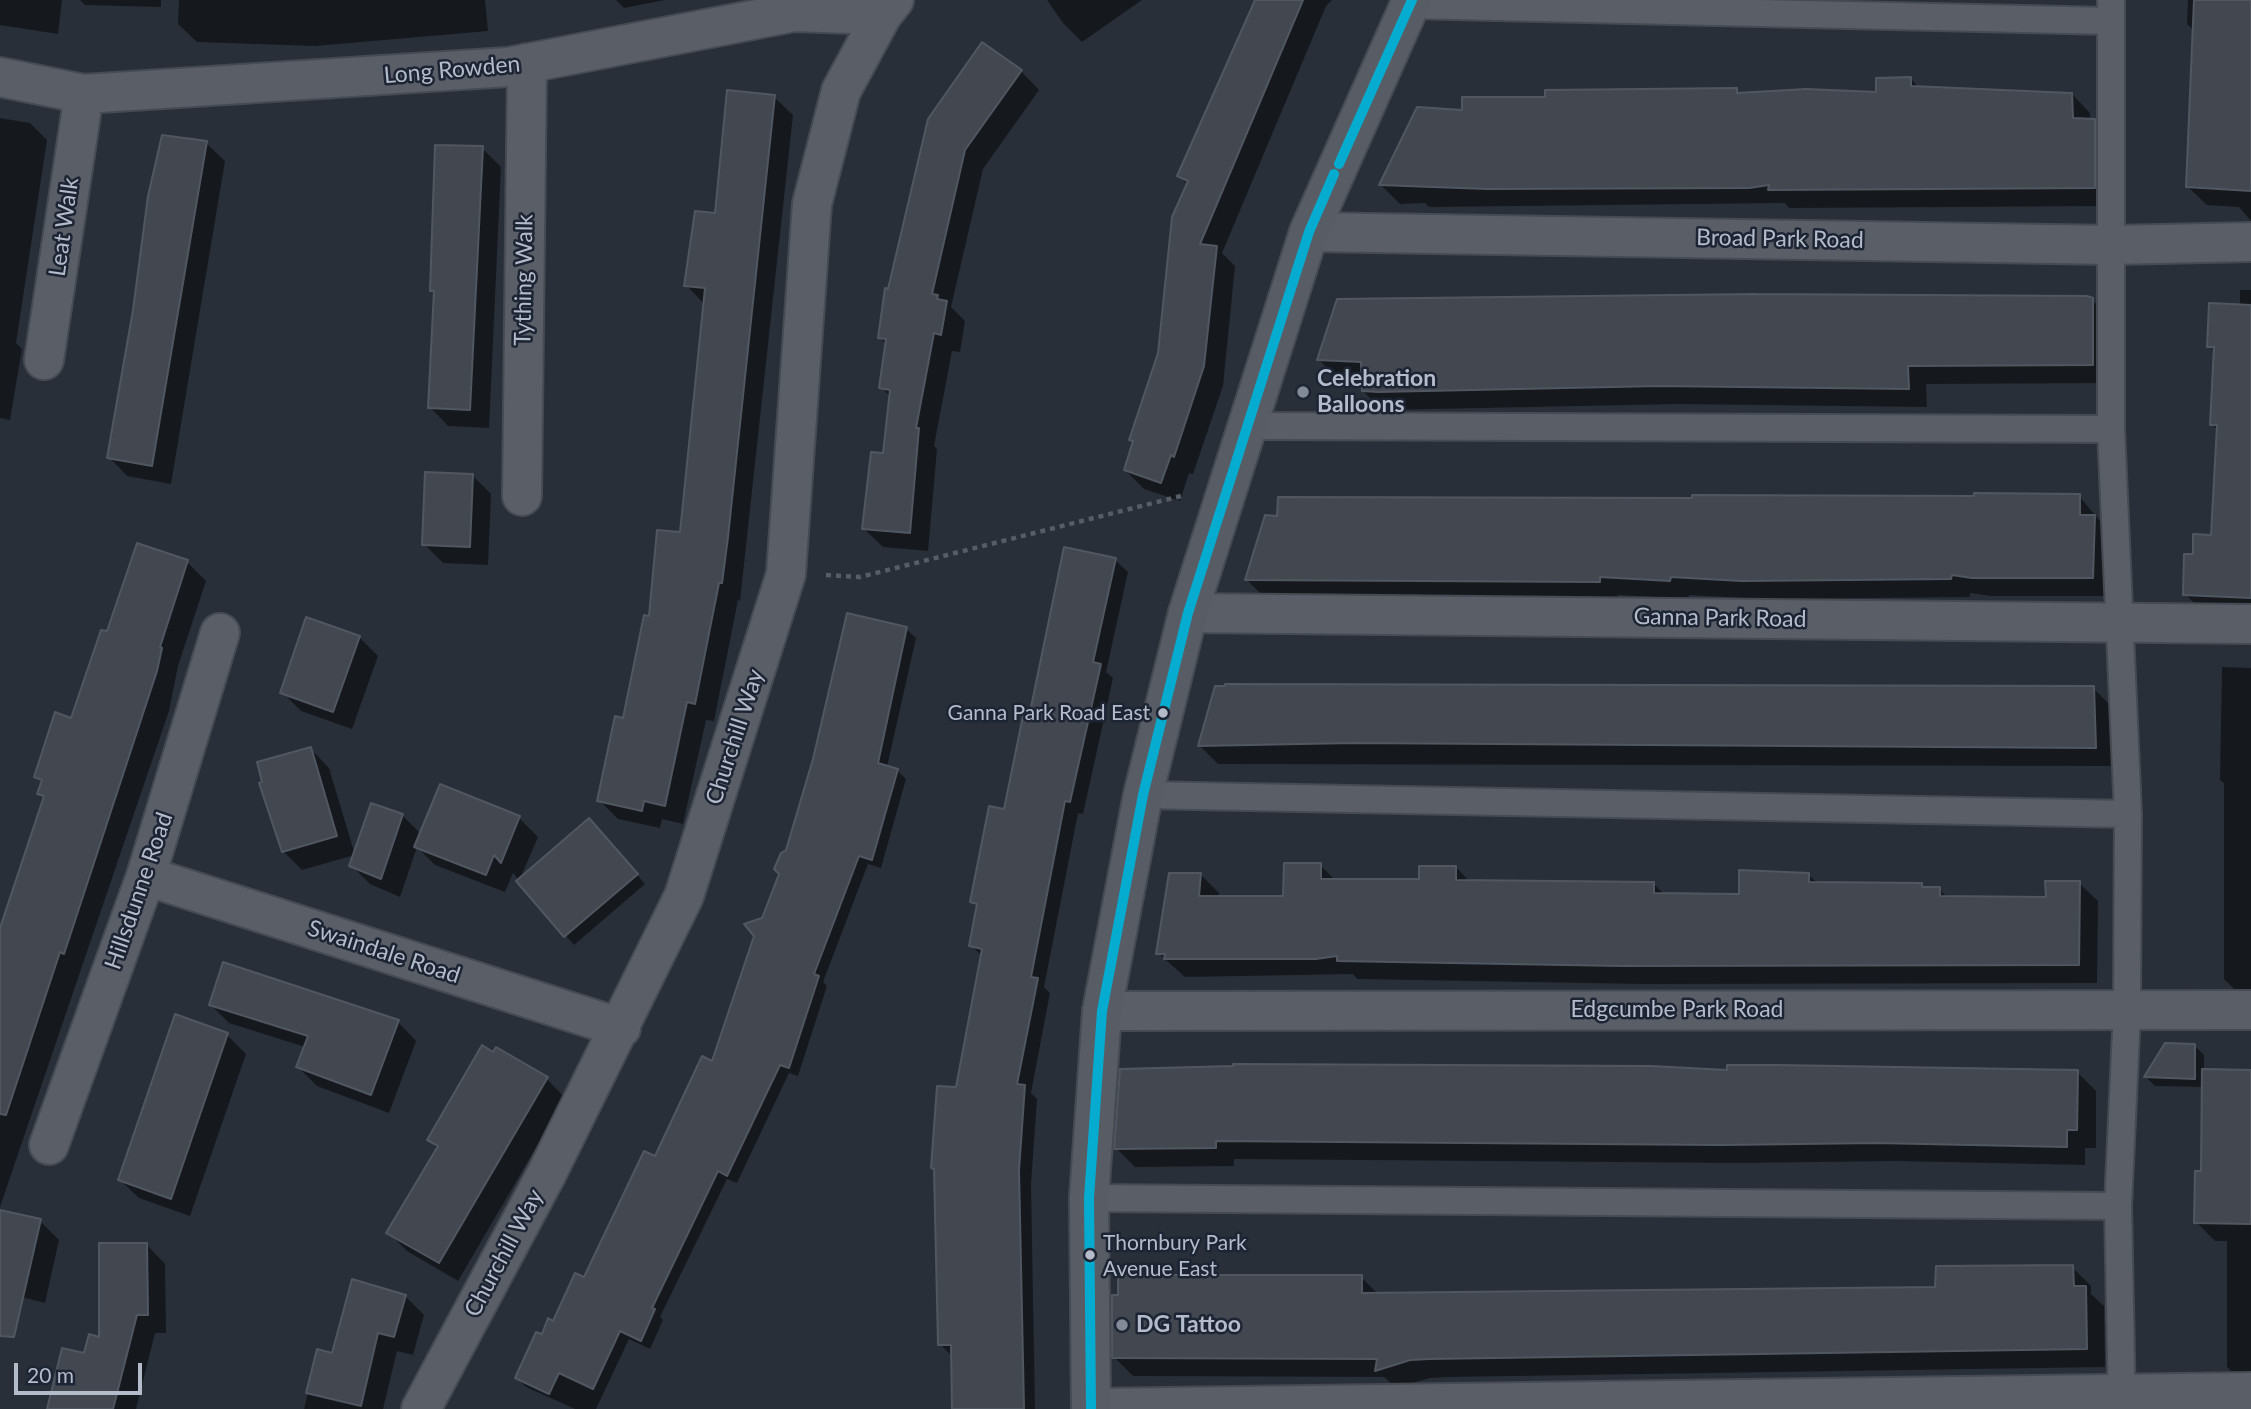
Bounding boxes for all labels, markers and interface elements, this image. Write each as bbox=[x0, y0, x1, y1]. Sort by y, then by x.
street label: Long Rowden bbox=[383, 50, 521, 90]
street label: Leat Walk bbox=[43, 176, 85, 278]
street label: Tything Walk bbox=[509, 214, 539, 346]
street label: Broad Park Road bbox=[1696, 224, 1864, 254]
place label: Celebration Balloons bbox=[1317, 365, 1436, 419]
marker: Celebration Balloons bbox=[1295, 384, 1311, 400]
street label: Ganna Park Road bbox=[1633, 603, 1807, 633]
street label: Churchill Way bbox=[700, 666, 770, 808]
place label: Ganna Park Road East bbox=[948, 700, 1150, 726]
marker: Ganna Park Road East bbox=[1156, 706, 1170, 720]
street label: Hillsdunne Road bbox=[99, 809, 179, 973]
street label: Swaindale Road bbox=[304, 914, 464, 990]
street label: Edgcumbe Park Road bbox=[1571, 996, 1783, 1024]
street label: Churchill Way bbox=[459, 1184, 549, 1322]
place label: Thornbury Park Avenue East bbox=[1103, 1230, 1247, 1280]
marker: Thornbury Park Avenue East bbox=[1083, 1248, 1097, 1262]
place label: DG Tattoo bbox=[1136, 1311, 1241, 1339]
marker: DG Tattoo bbox=[1114, 1317, 1130, 1333]
scale bar bbox=[18, 1350, 145, 1394]
text: 20 m bbox=[27, 1362, 74, 1387]

